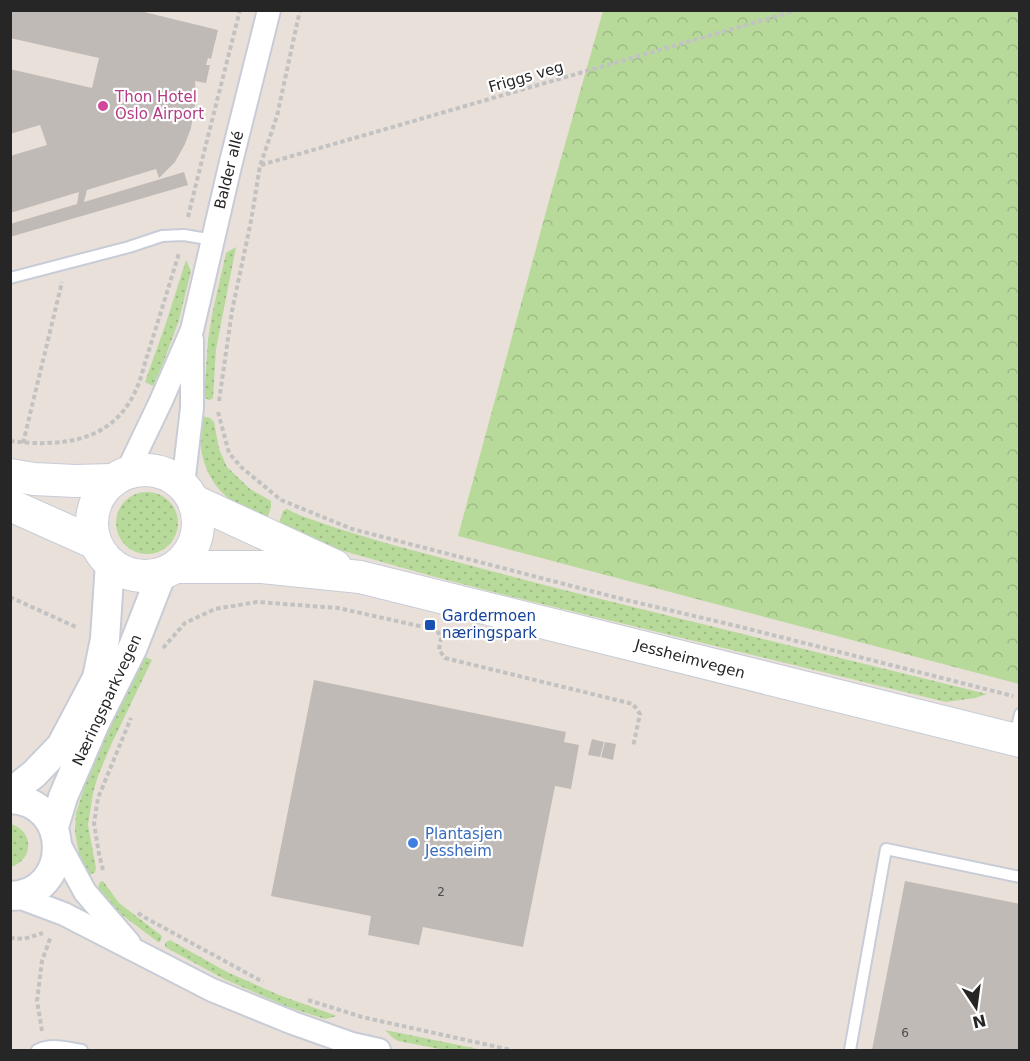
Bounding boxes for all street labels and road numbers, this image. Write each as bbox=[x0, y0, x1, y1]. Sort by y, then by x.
street label: Friggs veg bbox=[486, 58, 566, 96]
street label: Balder allé bbox=[211, 129, 247, 211]
street label: Næringsparkvegen bbox=[69, 631, 145, 769]
street label: Jessheimvegen bbox=[632, 635, 747, 682]

